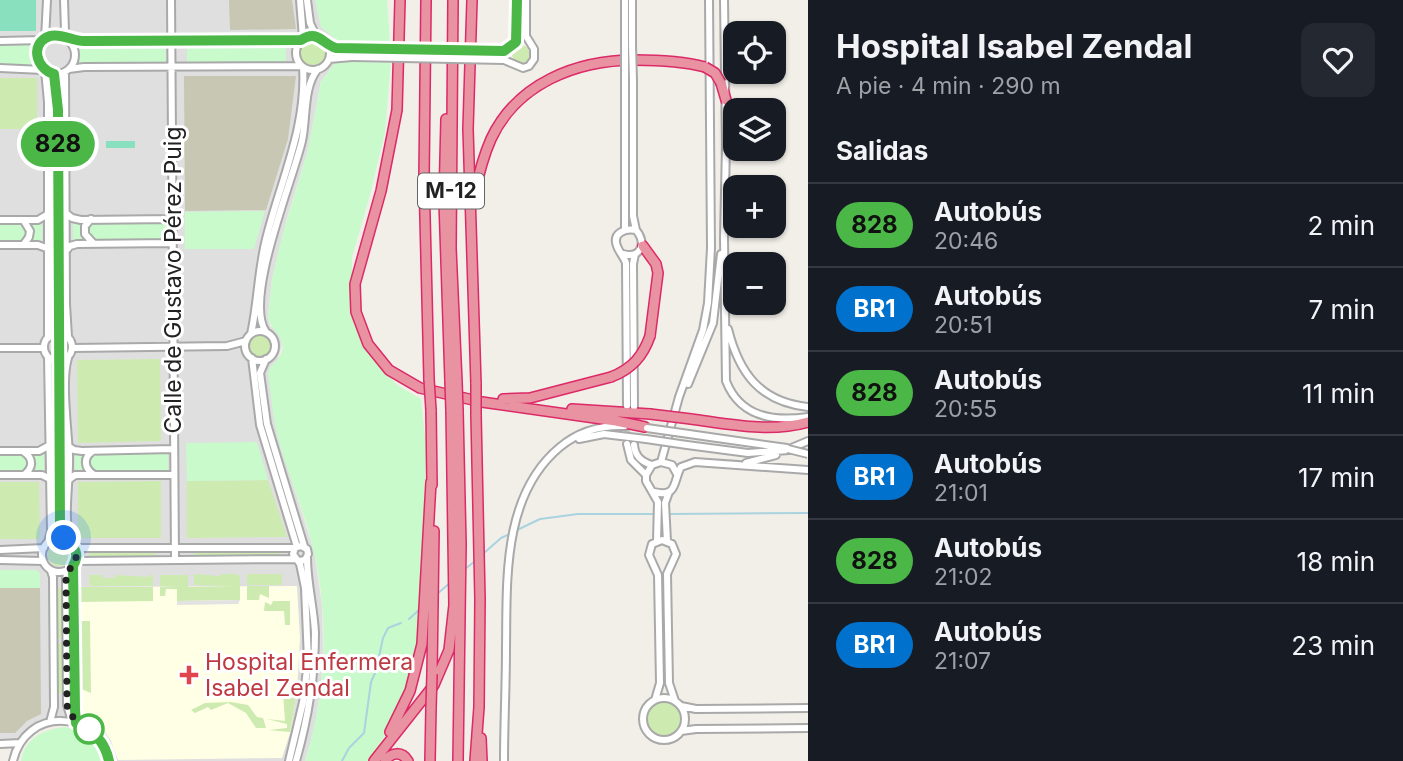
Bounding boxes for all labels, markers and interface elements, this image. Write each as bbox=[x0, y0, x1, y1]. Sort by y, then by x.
map controls bbox=[723, 21, 786, 315]
button: locate bbox=[723, 21, 786, 84]
button: heart bbox=[1301, 23, 1375, 97]
text: Hospital Isabel Zendal bbox=[836, 26, 1192, 66]
text: A pie · 4 min · 290 m bbox=[836, 72, 1061, 100]
button: layers bbox=[723, 98, 786, 161]
line badge: 828 bbox=[18, 121, 98, 167]
street label: Calle de Gustavo Pérez Puig bbox=[159, 126, 187, 434]
text: 828 bbox=[35, 129, 81, 158]
text: Salidas bbox=[836, 135, 928, 166]
road number: M-12 bbox=[418, 174, 484, 208]
button: + bbox=[723, 175, 786, 238]
text: Autobús bbox=[934, 196, 1042, 227]
text: 828 bbox=[851, 210, 898, 239]
text: 2 min bbox=[1307, 210, 1375, 241]
text: 20:46 bbox=[934, 227, 998, 255]
button: − bbox=[723, 252, 786, 315]
text: Autobús bbox=[934, 280, 1042, 311]
text: BR1 bbox=[854, 294, 896, 323]
text: 7 min bbox=[1309, 294, 1375, 325]
text: 20:51 bbox=[934, 311, 993, 339]
text: Autobús bbox=[934, 364, 1042, 395]
text: 828 bbox=[851, 378, 898, 407]
text: 11 min bbox=[1302, 378, 1375, 409]
text: 20:55 bbox=[934, 395, 997, 423]
text: Autobús bbox=[934, 448, 1042, 479]
text: BR1 bbox=[854, 462, 896, 491]
text: 17 min bbox=[1298, 462, 1375, 493]
text: 21:01 bbox=[934, 479, 988, 507]
your location bbox=[46, 520, 81, 555]
text: Autobús bbox=[934, 532, 1042, 563]
text: 828 bbox=[851, 546, 898, 575]
text: 18 min bbox=[1297, 546, 1375, 577]
text: 21:02 bbox=[934, 563, 993, 591]
text: Autobús bbox=[934, 616, 1042, 647]
text: BR1 bbox=[854, 630, 896, 659]
text: 23 min bbox=[1291, 630, 1375, 661]
text: 21:07 bbox=[934, 647, 991, 675]
place label: Hospital Enfermera Isabel Zendal bbox=[205, 648, 413, 702]
marker: Hospital Enfermera Isabel Zendal bbox=[179, 665, 199, 685]
unlabelled marker bbox=[74, 714, 104, 744]

